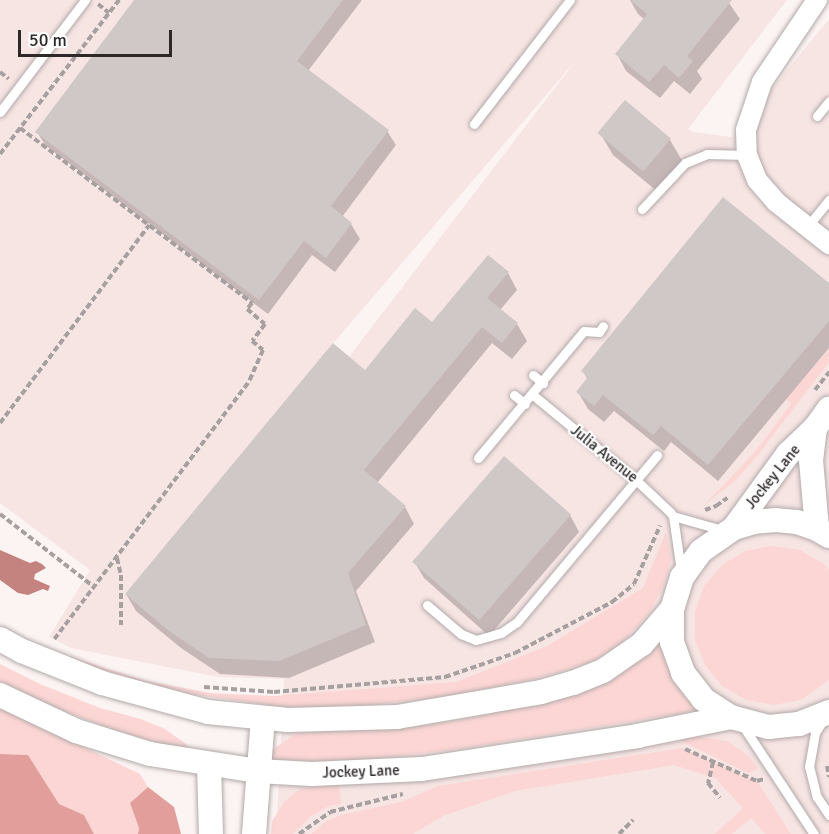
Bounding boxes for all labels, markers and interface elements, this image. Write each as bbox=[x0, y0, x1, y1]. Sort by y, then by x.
scale bar bbox=[21, 18, 176, 56]
text: 50 m bbox=[29, 29, 67, 51]
street label: Julia Avenue bbox=[567, 421, 641, 487]
street label: Jockey Lane bbox=[742, 441, 804, 513]
street label: Jockey Lane bbox=[322, 762, 400, 782]

